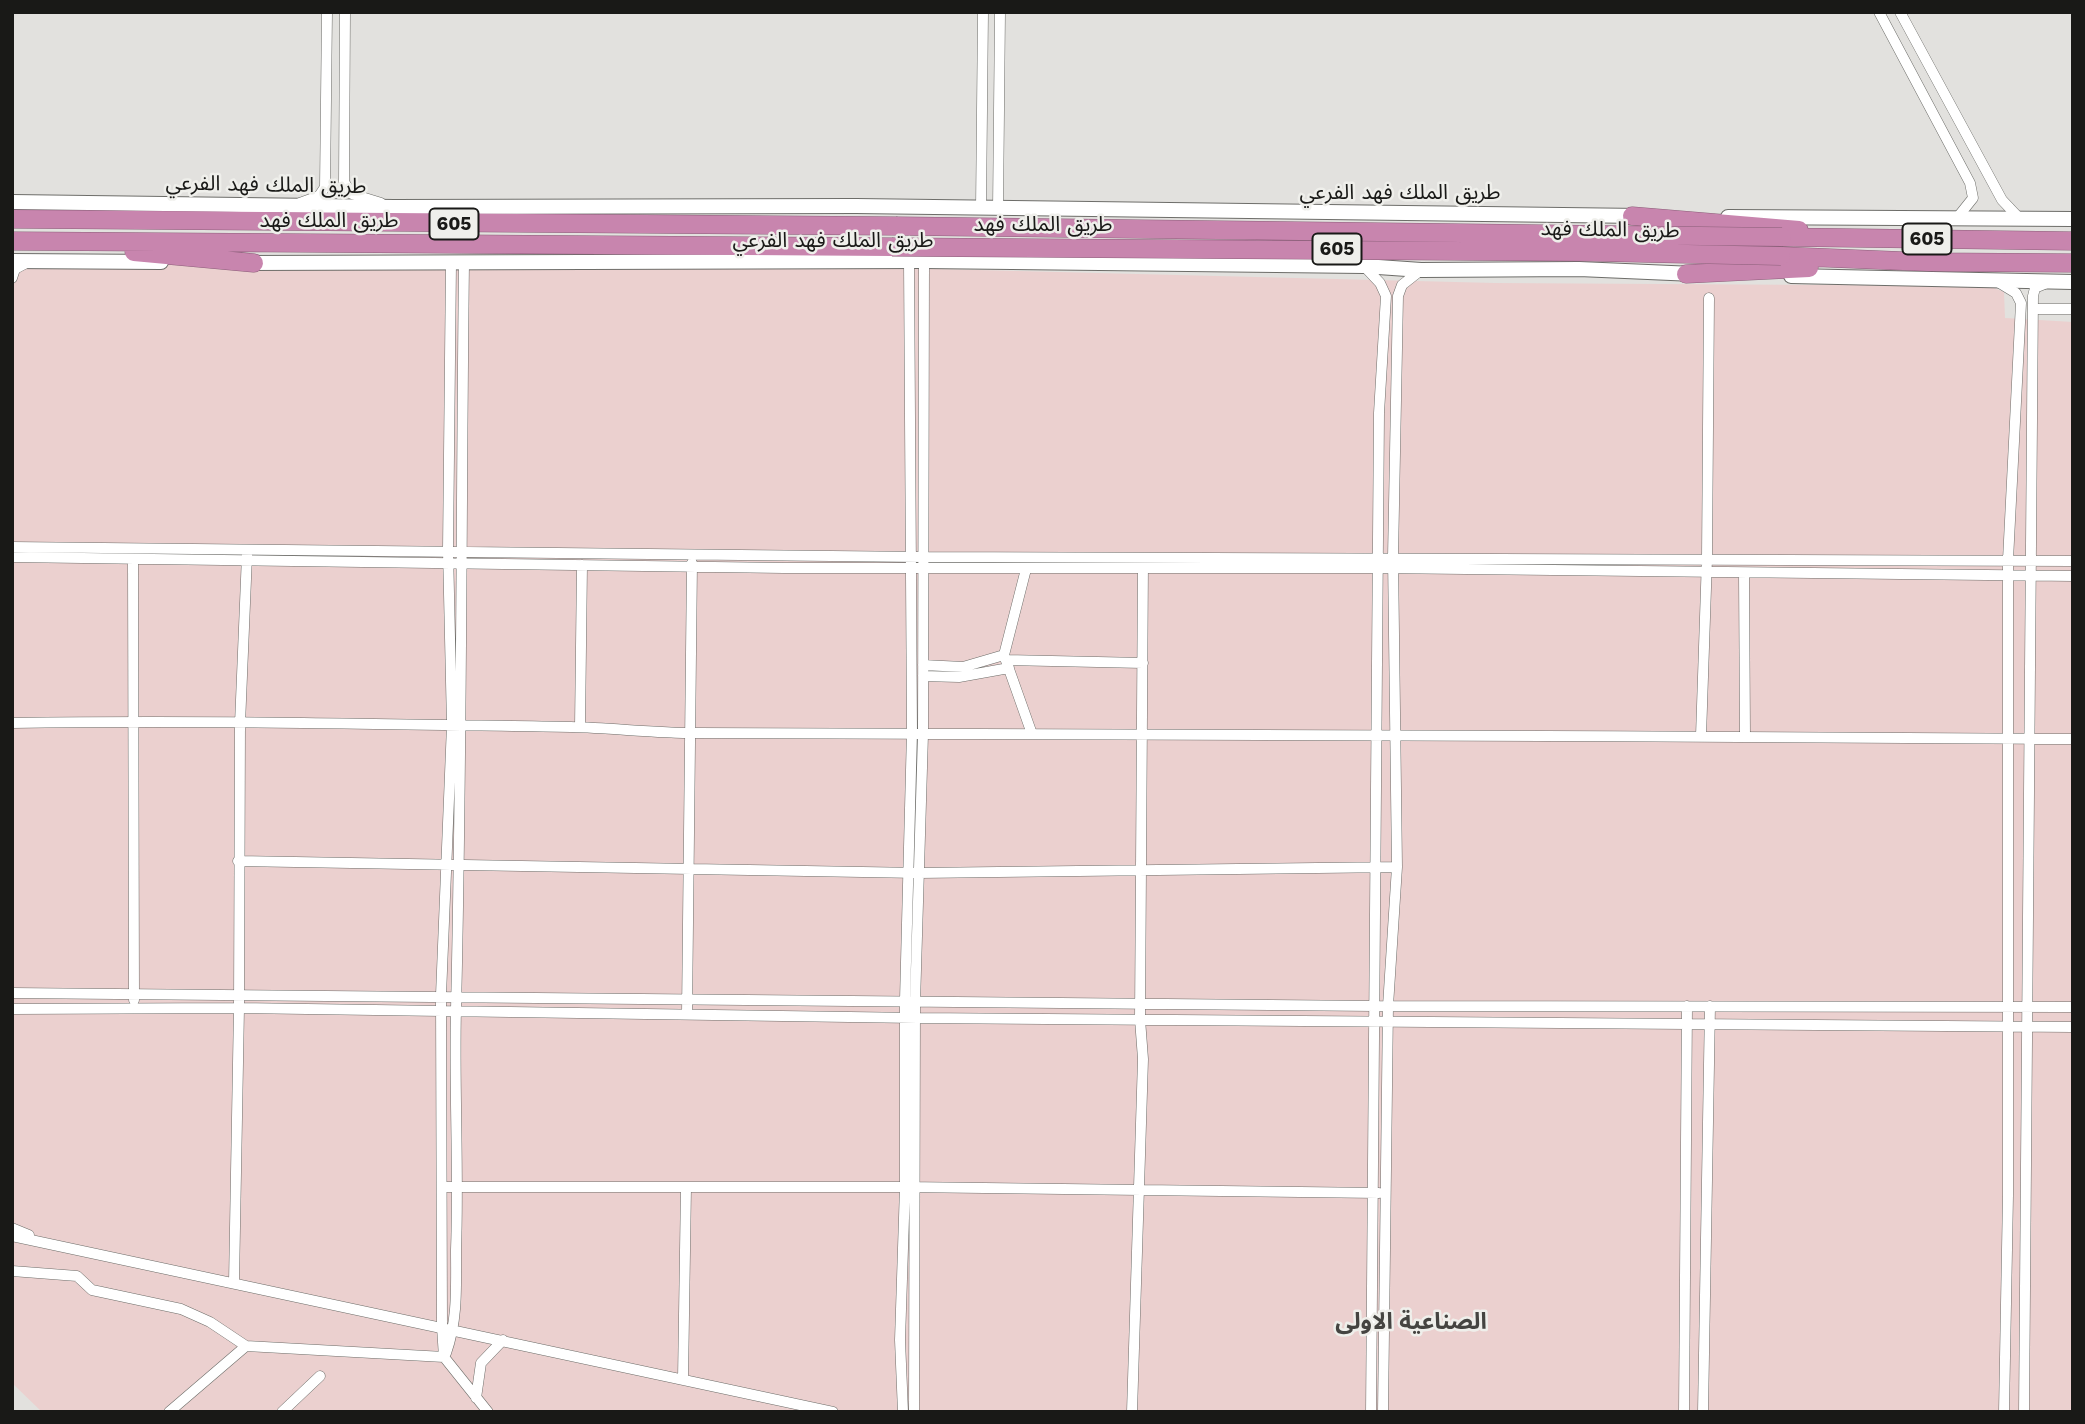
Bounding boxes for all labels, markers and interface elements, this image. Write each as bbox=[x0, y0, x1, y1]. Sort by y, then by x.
street label: طريق الملك فهد الفرعي bbox=[165, 171, 367, 199]
street label: طريق الملك فهد الفرعي bbox=[1300, 180, 1500, 206]
street label: طريق الملك فهد bbox=[260, 208, 398, 234]
road number: 605 bbox=[430, 208, 478, 240]
street label: طريق الملك فهد bbox=[974, 212, 1112, 238]
street label: طريق الملك فهد bbox=[1540, 216, 1680, 244]
road number: 605 bbox=[1902, 224, 1952, 255]
street label: طريق الملك فهد الفرعي bbox=[733, 228, 933, 254]
road number: 605 bbox=[1312, 233, 1362, 264]
district label: الصناعية الاولى bbox=[1335, 1308, 1487, 1336]

